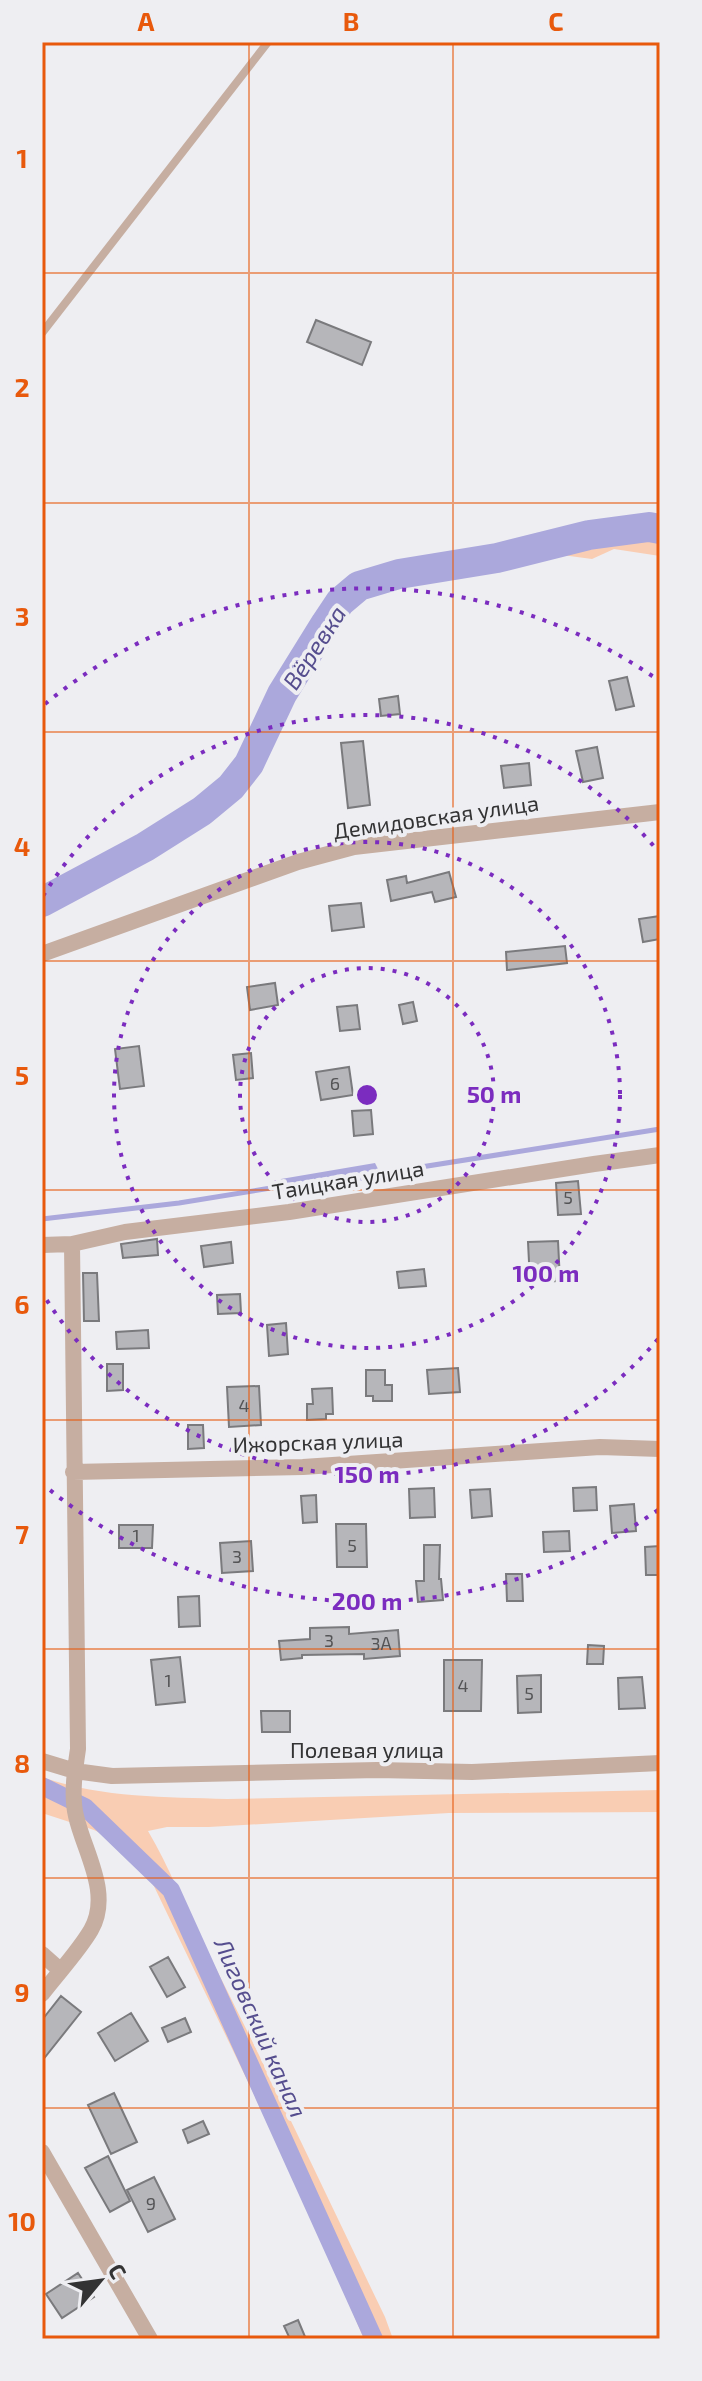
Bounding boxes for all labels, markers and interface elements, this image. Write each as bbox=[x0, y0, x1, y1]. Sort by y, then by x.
text: A bbox=[138, 5, 155, 36]
text: B bbox=[343, 5, 359, 36]
text: C bbox=[548, 5, 564, 36]
text: 1 bbox=[16, 142, 28, 173]
text: 2 bbox=[14, 371, 30, 402]
text: 3 bbox=[15, 600, 29, 631]
water label: Вёревка bbox=[276, 600, 352, 695]
street label: Демидовская улица bbox=[332, 789, 540, 844]
text: 4 bbox=[14, 830, 30, 861]
text: 5 bbox=[15, 1059, 29, 1090]
house number: 6 bbox=[330, 1072, 340, 1094]
text: 50 m bbox=[467, 1079, 521, 1108]
centre of rings bbox=[353, 1081, 381, 1109]
street label: Таицкая улица bbox=[270, 1154, 426, 1205]
house number: 5 bbox=[563, 1186, 573, 1208]
text: 100 m bbox=[513, 1258, 579, 1287]
text: 6 bbox=[14, 1288, 30, 1319]
house number: 4 bbox=[238, 1394, 250, 1416]
street label: Ижорская улица bbox=[232, 1425, 404, 1458]
text: 150 m bbox=[334, 1459, 400, 1488]
text: 7 bbox=[15, 1518, 29, 1549]
house number: 1 bbox=[132, 1524, 140, 1546]
house number: 5 bbox=[347, 1534, 357, 1556]
house number: 3 bbox=[232, 1545, 242, 1567]
text: 200 m bbox=[332, 1586, 402, 1615]
house number: 3 bbox=[324, 1629, 334, 1651]
house number: 3А bbox=[370, 1632, 392, 1654]
house number: 1 bbox=[164, 1669, 172, 1691]
house number: 4 bbox=[457, 1674, 469, 1696]
house number: 5 bbox=[524, 1682, 534, 1704]
street label: Полевая улица bbox=[290, 1736, 444, 1763]
text: 8 bbox=[14, 1747, 30, 1778]
water label: Лиговский канал bbox=[208, 1932, 314, 2122]
text: 9 bbox=[14, 1976, 30, 2007]
house number: 9 bbox=[146, 2192, 156, 2214]
text: 10 bbox=[8, 2205, 36, 2236]
north arrow bbox=[60, 2241, 140, 2321]
text: С bbox=[104, 2259, 133, 2283]

